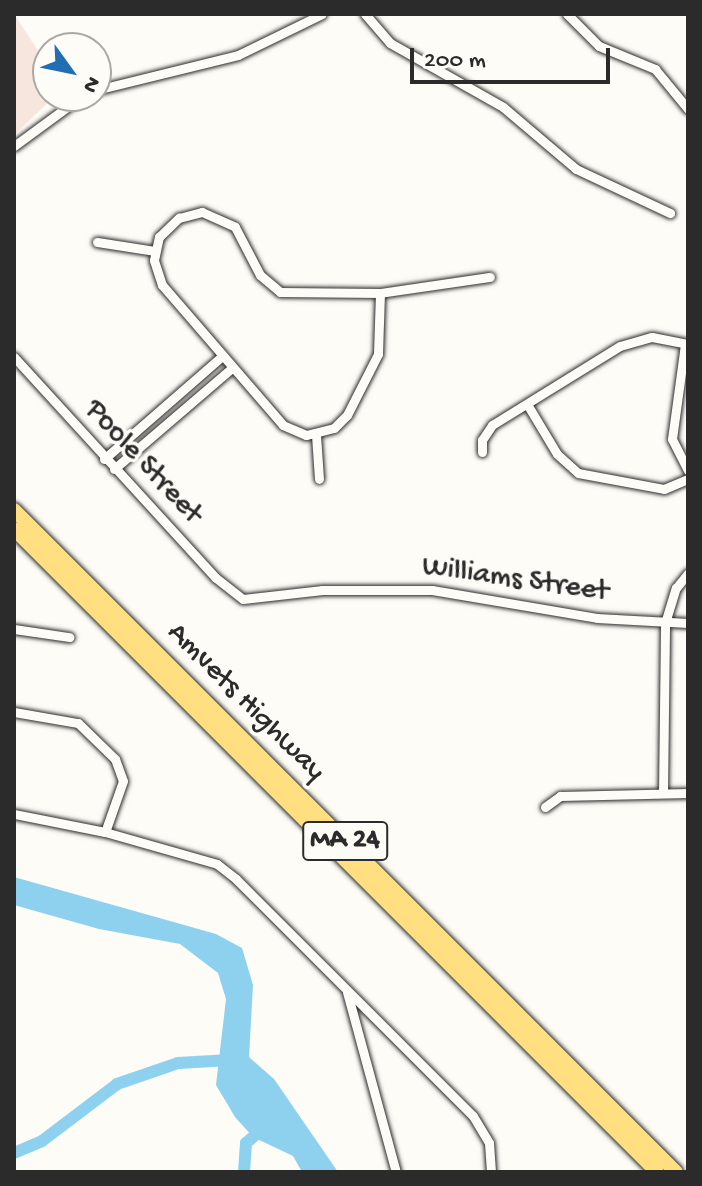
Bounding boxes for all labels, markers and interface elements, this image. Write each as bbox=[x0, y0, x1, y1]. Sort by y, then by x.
north arrow bbox=[32, 32, 112, 112]
scale bar bbox=[414, 32, 614, 82]
text: 200 m bbox=[424, 47, 486, 76]
text: N bbox=[76, 71, 105, 97]
street label: Poole Street bbox=[75, 393, 209, 533]
street label: Williams Street bbox=[419, 550, 611, 612]
street label: Amvets Highway bbox=[158, 616, 332, 790]
road number: MA 24 bbox=[301, 817, 389, 865]

